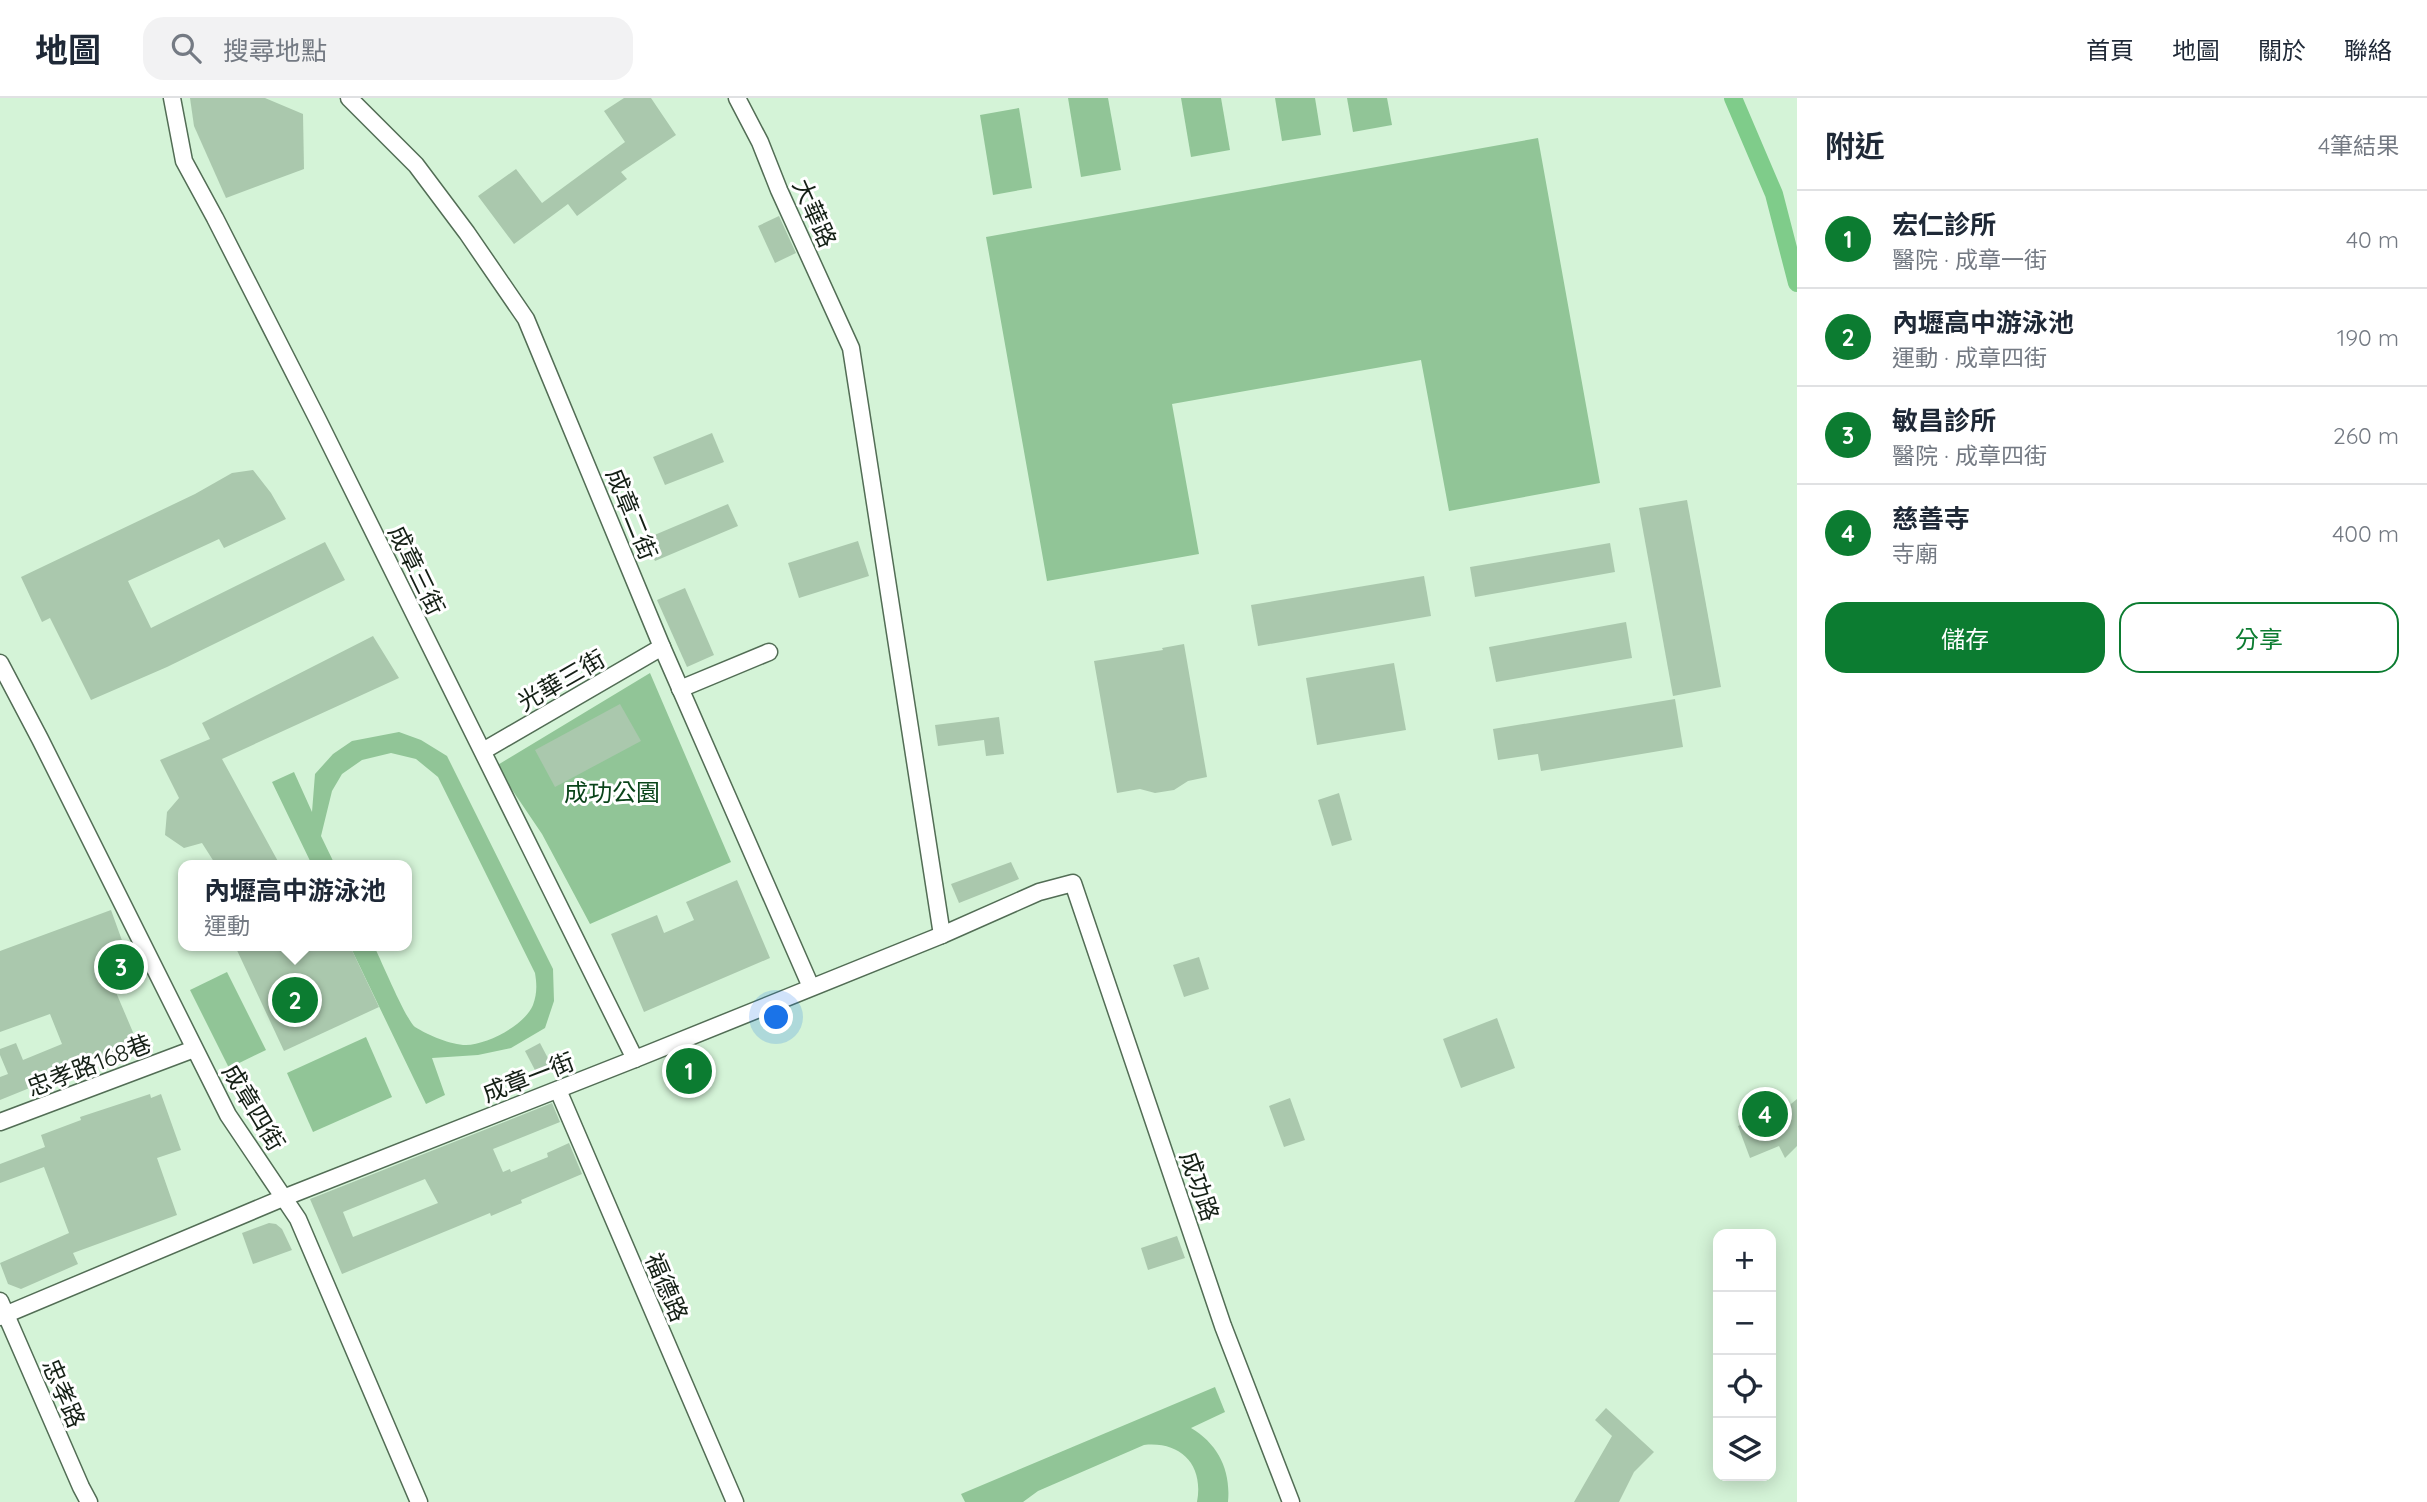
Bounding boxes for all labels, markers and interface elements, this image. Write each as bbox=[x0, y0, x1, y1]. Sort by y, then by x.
search box bbox=[143, 17, 633, 80]
text: 地圖 bbox=[35, 29, 101, 70]
icon: search bbox=[167, 29, 205, 67]
text: 搜尋地點 bbox=[223, 34, 327, 67]
text: 首頁 bbox=[2086, 35, 2134, 65]
text: 地圖 bbox=[2172, 35, 2220, 65]
text: 關於 bbox=[2258, 35, 2306, 65]
text: 聯絡 bbox=[2344, 35, 2392, 65]
text: 附近 bbox=[1825, 127, 1885, 165]
text: 4筆結果 bbox=[2318, 131, 2399, 160]
street label: 大華路 bbox=[787, 174, 843, 252]
text: 宏仁診所 bbox=[1892, 208, 1996, 241]
text: 1 bbox=[1844, 225, 1852, 254]
text: 40 m bbox=[2346, 225, 2399, 254]
text: 醫院 · 成章一街 bbox=[1892, 245, 2047, 274]
text: 內壢高中游泳池 bbox=[1892, 306, 2074, 339]
text: 2 bbox=[1841, 323, 1855, 352]
text: 190 m bbox=[2337, 323, 2399, 352]
text: 運動 · 成章四街 bbox=[1892, 343, 2047, 372]
text: 敏昌診所 bbox=[1892, 404, 1996, 437]
text: 3 bbox=[1842, 421, 1854, 450]
text: 260 m bbox=[2333, 421, 2399, 450]
text: 醫院 · 成章四街 bbox=[1892, 441, 2047, 470]
street label: 成章二街 bbox=[600, 464, 664, 564]
text: 慈善寺 bbox=[1892, 502, 1970, 535]
text: 4 bbox=[1841, 519, 1855, 548]
text: 400 m bbox=[2332, 519, 2399, 548]
street label: 成章三街 bbox=[382, 520, 452, 620]
text: 寺廟 bbox=[1892, 539, 1938, 568]
button: 儲存 bbox=[1825, 602, 2105, 673]
button: 分享 bbox=[2119, 602, 2399, 673]
street label: 光華三街 bbox=[512, 643, 610, 717]
park label: 成功公園 bbox=[564, 777, 660, 807]
popup bbox=[178, 860, 412, 951]
text: 內壢高中游泳池 bbox=[204, 874, 386, 907]
text: 運動 bbox=[204, 911, 250, 940]
pin: 3 bbox=[98, 941, 144, 993]
pin: 2 bbox=[272, 974, 318, 1026]
your location bbox=[759, 1000, 793, 1034]
street label: 忠孝路168巷 bbox=[23, 1028, 155, 1102]
pin: 1 bbox=[666, 1045, 712, 1097]
street label: 成章一街 bbox=[478, 1046, 578, 1108]
street label: 成章四街 bbox=[216, 1058, 292, 1156]
pin: 4 bbox=[1742, 1088, 1788, 1140]
street label: 成功路 bbox=[1174, 1147, 1226, 1225]
map controls bbox=[1713, 1229, 1776, 1481]
button: + bbox=[1713, 1229, 1776, 1292]
street label: 福德路 bbox=[639, 1248, 695, 1326]
button: − bbox=[1713, 1292, 1776, 1355]
street label: 忠孝路 bbox=[36, 1354, 92, 1432]
button: locate bbox=[1713, 1355, 1776, 1418]
button: layers bbox=[1713, 1418, 1776, 1481]

